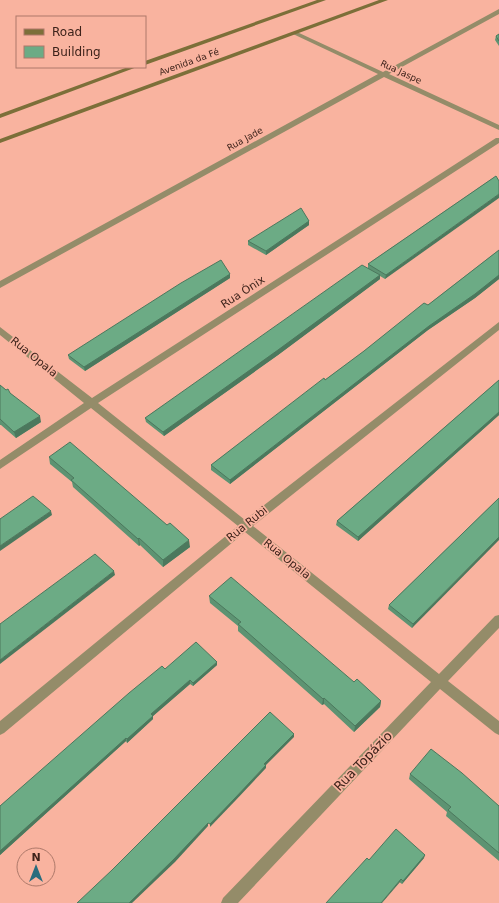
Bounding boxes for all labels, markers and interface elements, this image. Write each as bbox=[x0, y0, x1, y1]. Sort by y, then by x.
legend bbox=[16, 16, 146, 68]
text: Road bbox=[52, 25, 82, 39]
text: Building bbox=[52, 45, 101, 59]
street label: Avenida da Fé bbox=[158, 46, 221, 77]
street label: Rua Jaspe bbox=[379, 58, 423, 86]
street label: Rua Jade bbox=[225, 125, 265, 153]
street label: Rua Ónix bbox=[219, 273, 268, 311]
street label: Rua Opala bbox=[8, 334, 60, 380]
street label: Rua Rubi bbox=[224, 504, 270, 544]
street label: Rua Opala bbox=[261, 536, 313, 582]
street label: Rua Topázio bbox=[331, 728, 395, 794]
north arrow bbox=[16, 847, 56, 887]
text: N bbox=[31, 851, 41, 864]

